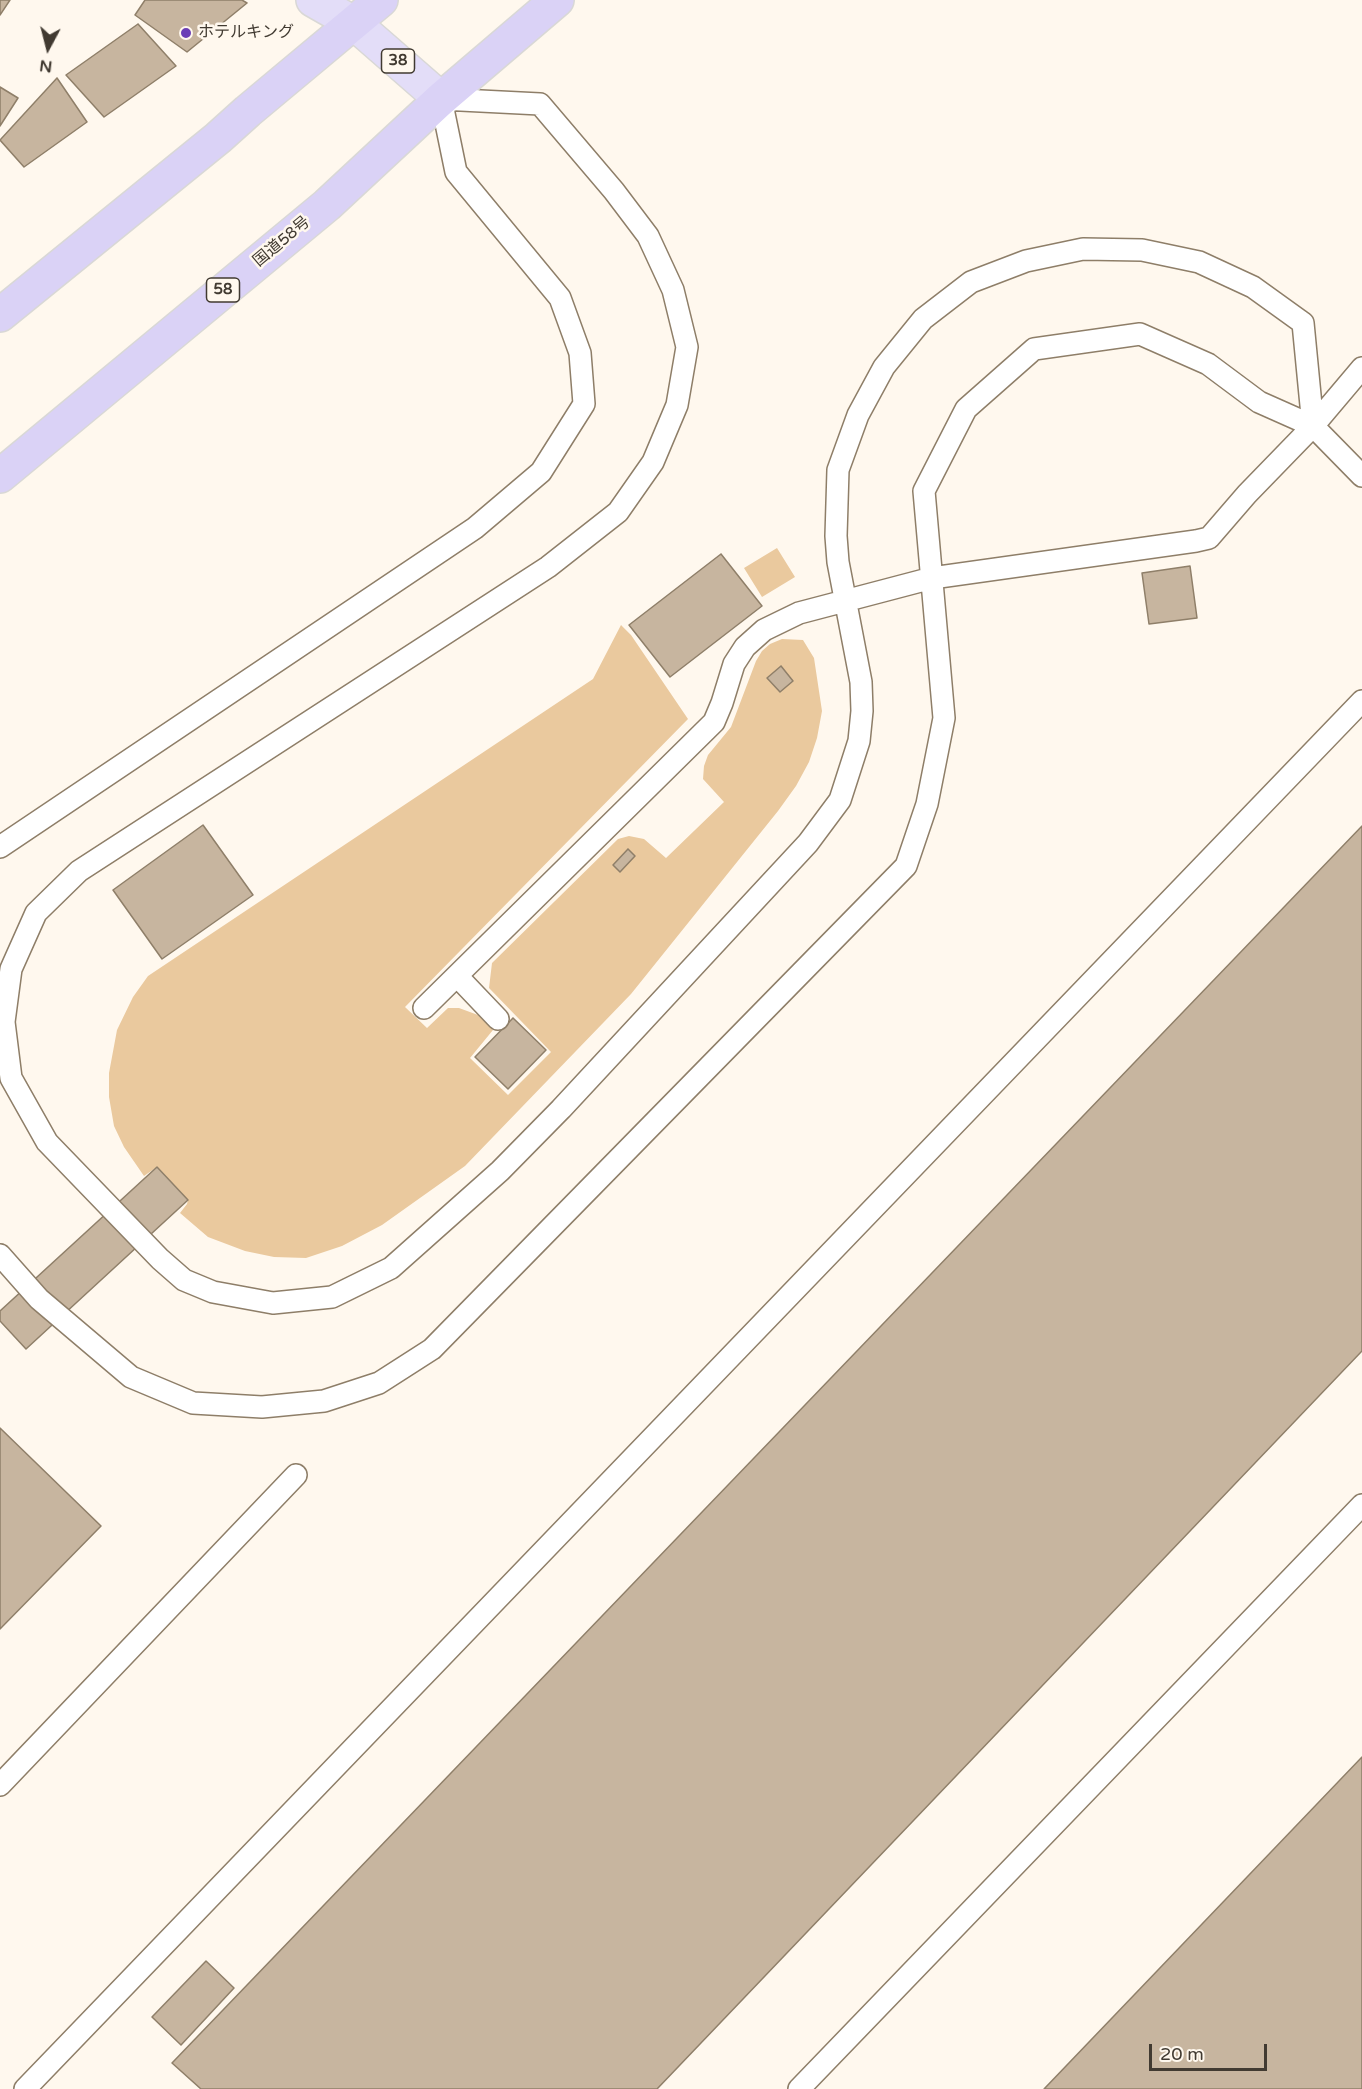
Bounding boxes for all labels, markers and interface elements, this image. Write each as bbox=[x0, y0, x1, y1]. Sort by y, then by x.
north arrow bbox=[18, 18, 78, 78]
place label: ホテルキング bbox=[198, 23, 294, 43]
marker: ホテルキング bbox=[179, 26, 193, 40]
road number: 38 bbox=[382, 49, 414, 73]
text: N bbox=[38, 55, 53, 77]
street label: 国道58号 bbox=[250, 213, 314, 271]
road number: 58 bbox=[206, 278, 240, 302]
scale bar bbox=[1152, 2032, 1270, 2070]
text: 20 m bbox=[1160, 2043, 1204, 2065]

